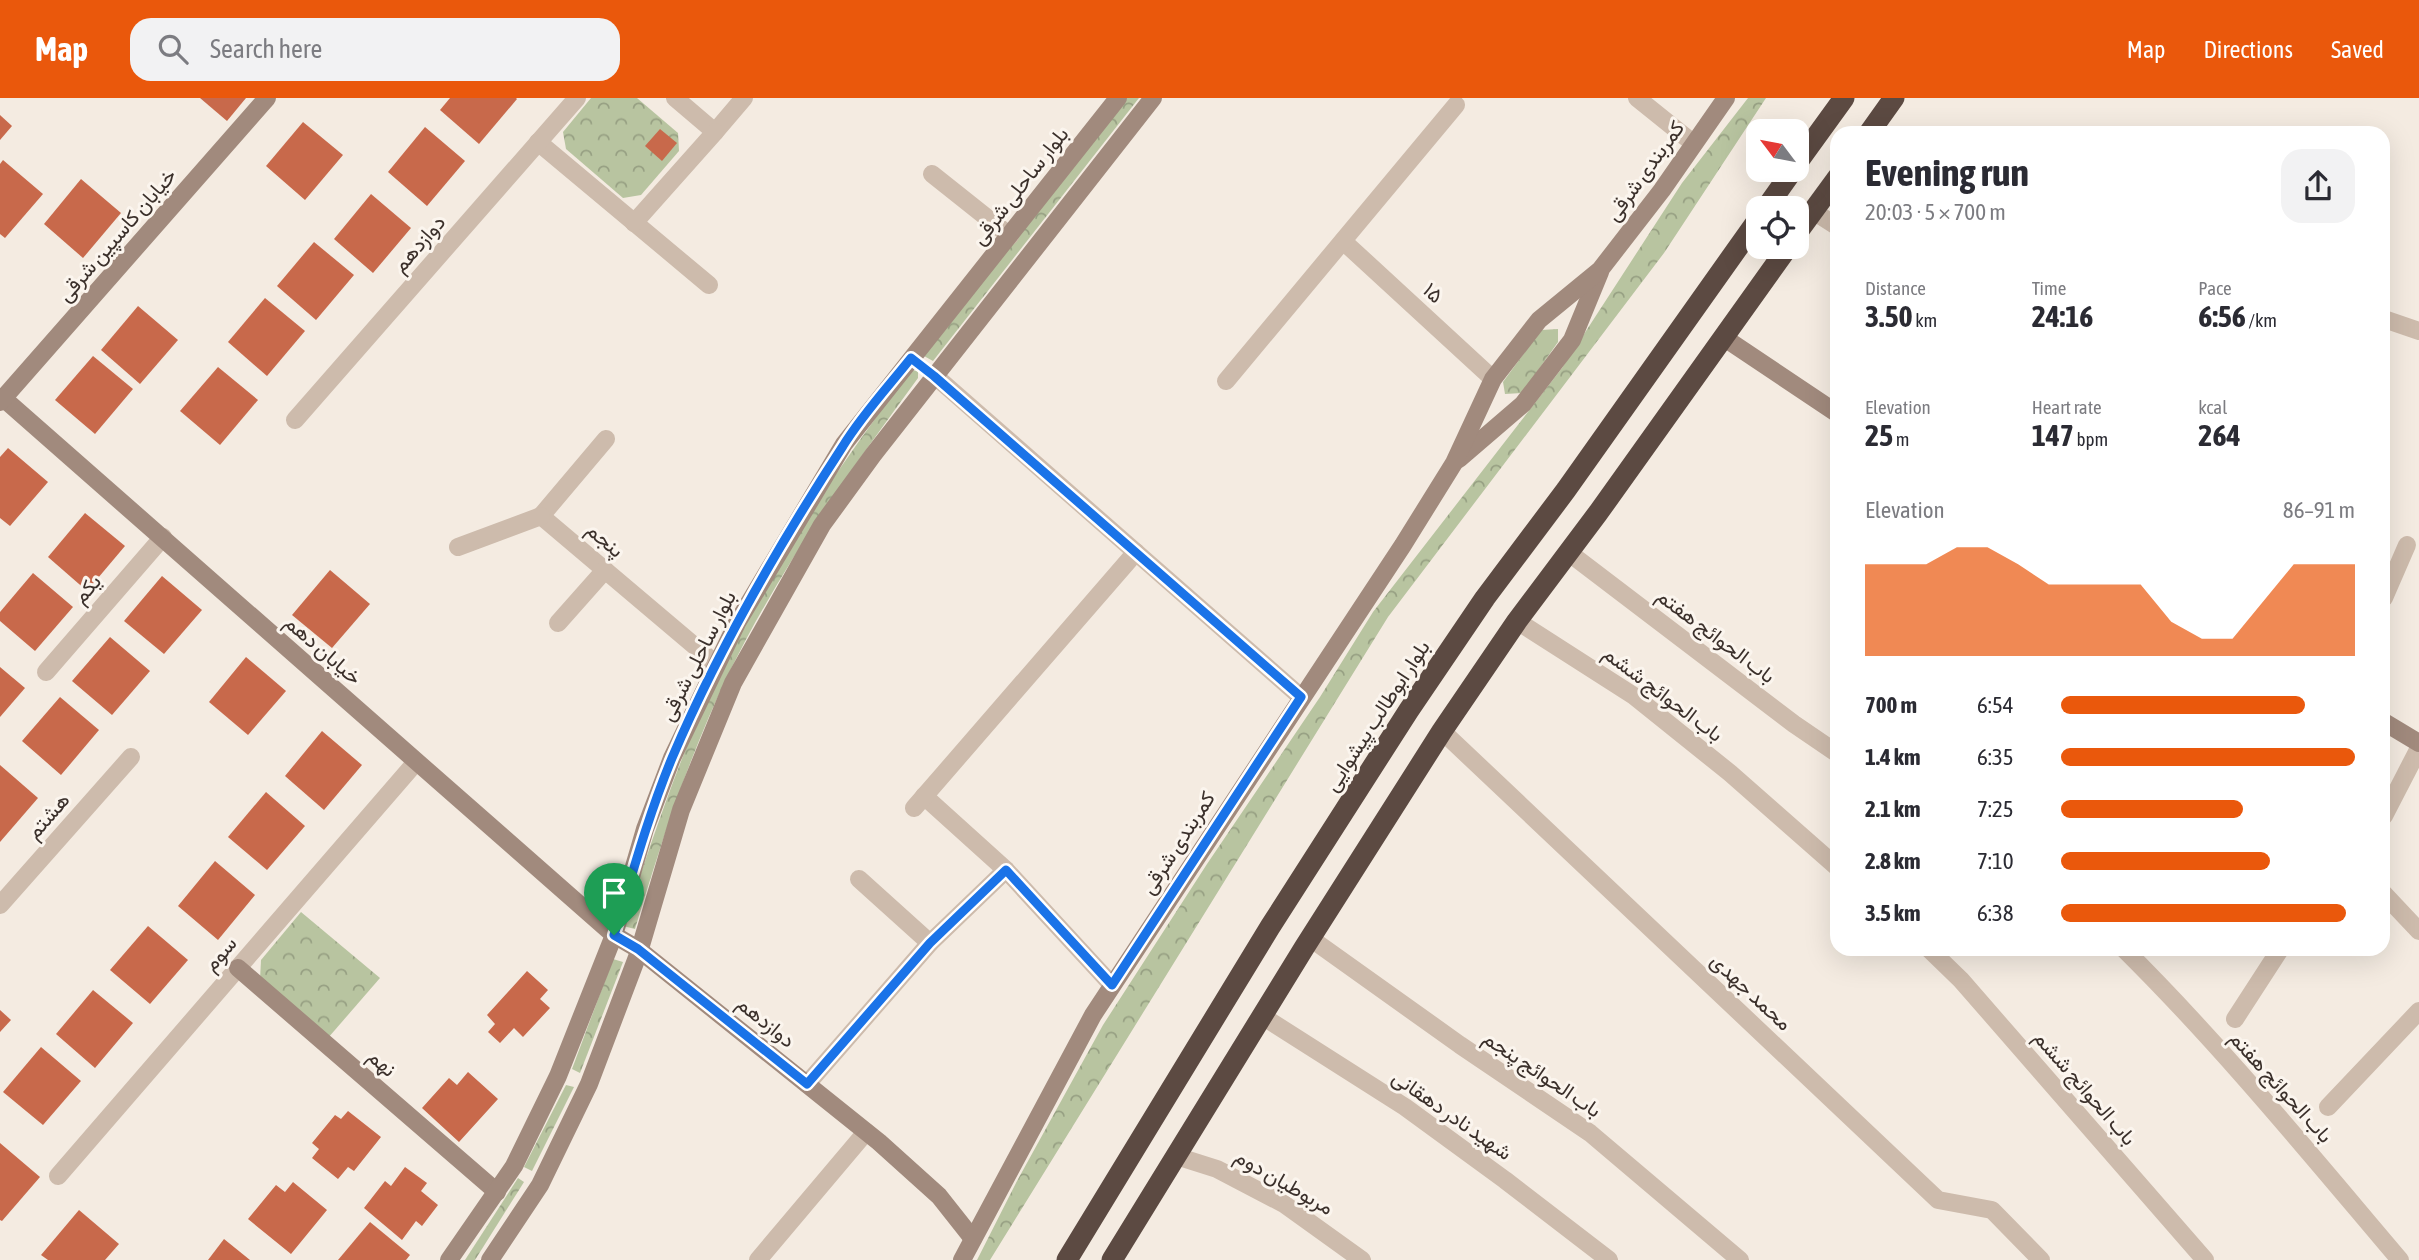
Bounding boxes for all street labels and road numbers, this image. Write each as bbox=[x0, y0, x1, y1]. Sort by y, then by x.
street label: کمربندی شرقی bbox=[1600, 116, 1690, 226]
street label: بلوار ساحلی شرقی bbox=[966, 122, 1074, 250]
street label: خیابان کاسپین شرقی bbox=[52, 163, 183, 308]
street label: دوازدهم bbox=[387, 210, 452, 279]
street label: ۱۵ bbox=[1419, 277, 1449, 307]
street label: پنجم bbox=[580, 517, 629, 564]
street label: یکم bbox=[67, 569, 108, 610]
street label: باب الحوائج هفتم bbox=[1651, 583, 1781, 690]
street label: بلوار ساحلی شرقی bbox=[654, 586, 742, 726]
street label: خیابان دهم bbox=[278, 609, 367, 691]
street label: بلوار ابوطالب پیشوایی bbox=[1318, 636, 1436, 797]
street label: باب الحوائج ششم bbox=[1597, 640, 1728, 748]
street label: هشتم bbox=[21, 787, 76, 845]
street label: کمربندی شرقی bbox=[1135, 787, 1221, 899]
street label: سوم bbox=[198, 931, 243, 978]
street label: محمد جهدی bbox=[1705, 948, 1797, 1036]
street label: دوازدهم bbox=[731, 991, 801, 1054]
street label: باب الحوائج پنجم bbox=[1477, 1025, 1606, 1124]
street label: باب الحوائج ششم bbox=[2027, 1025, 2142, 1151]
street label: باب الحوائج هفتم bbox=[2223, 1026, 2338, 1149]
street label: نهم bbox=[362, 1043, 402, 1083]
street label: شهید نادر دهقانی bbox=[1387, 1064, 1517, 1166]
street label: مربوطیان دوم bbox=[1229, 1143, 1338, 1222]

